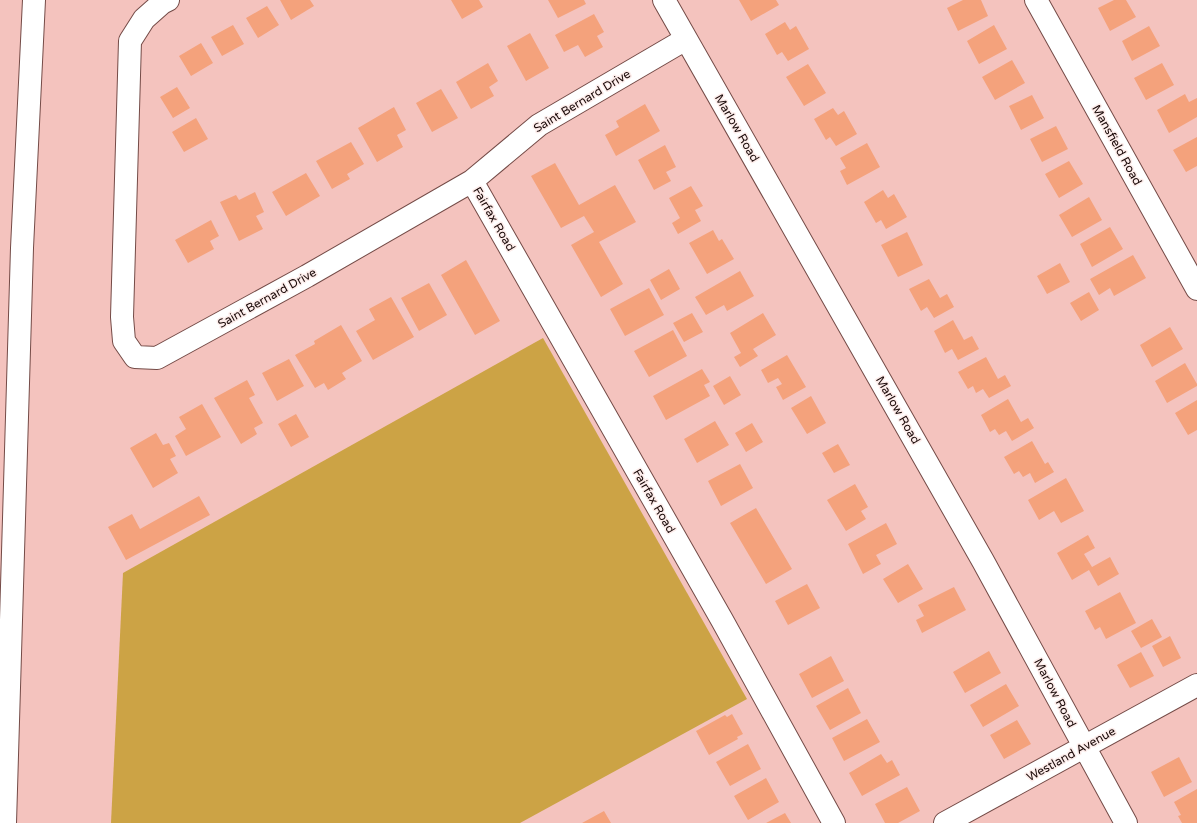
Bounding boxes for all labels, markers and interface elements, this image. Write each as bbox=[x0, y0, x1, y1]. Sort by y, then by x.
street label: Saint Bernard Drive bbox=[531, 66, 633, 135]
street label: Marlow Road bbox=[712, 92, 762, 164]
street label: Mansfield Road bbox=[1089, 102, 1145, 188]
street label: Fairfax Road bbox=[470, 184, 518, 254]
street label: Saint Bernard Drive bbox=[215, 265, 319, 331]
street label: Marlow Road bbox=[873, 374, 923, 446]
street label: Fairfax Road bbox=[630, 466, 678, 536]
street label: Marlow Road bbox=[1031, 656, 1079, 730]
street label: Westland Avenue bbox=[1024, 724, 1118, 784]

